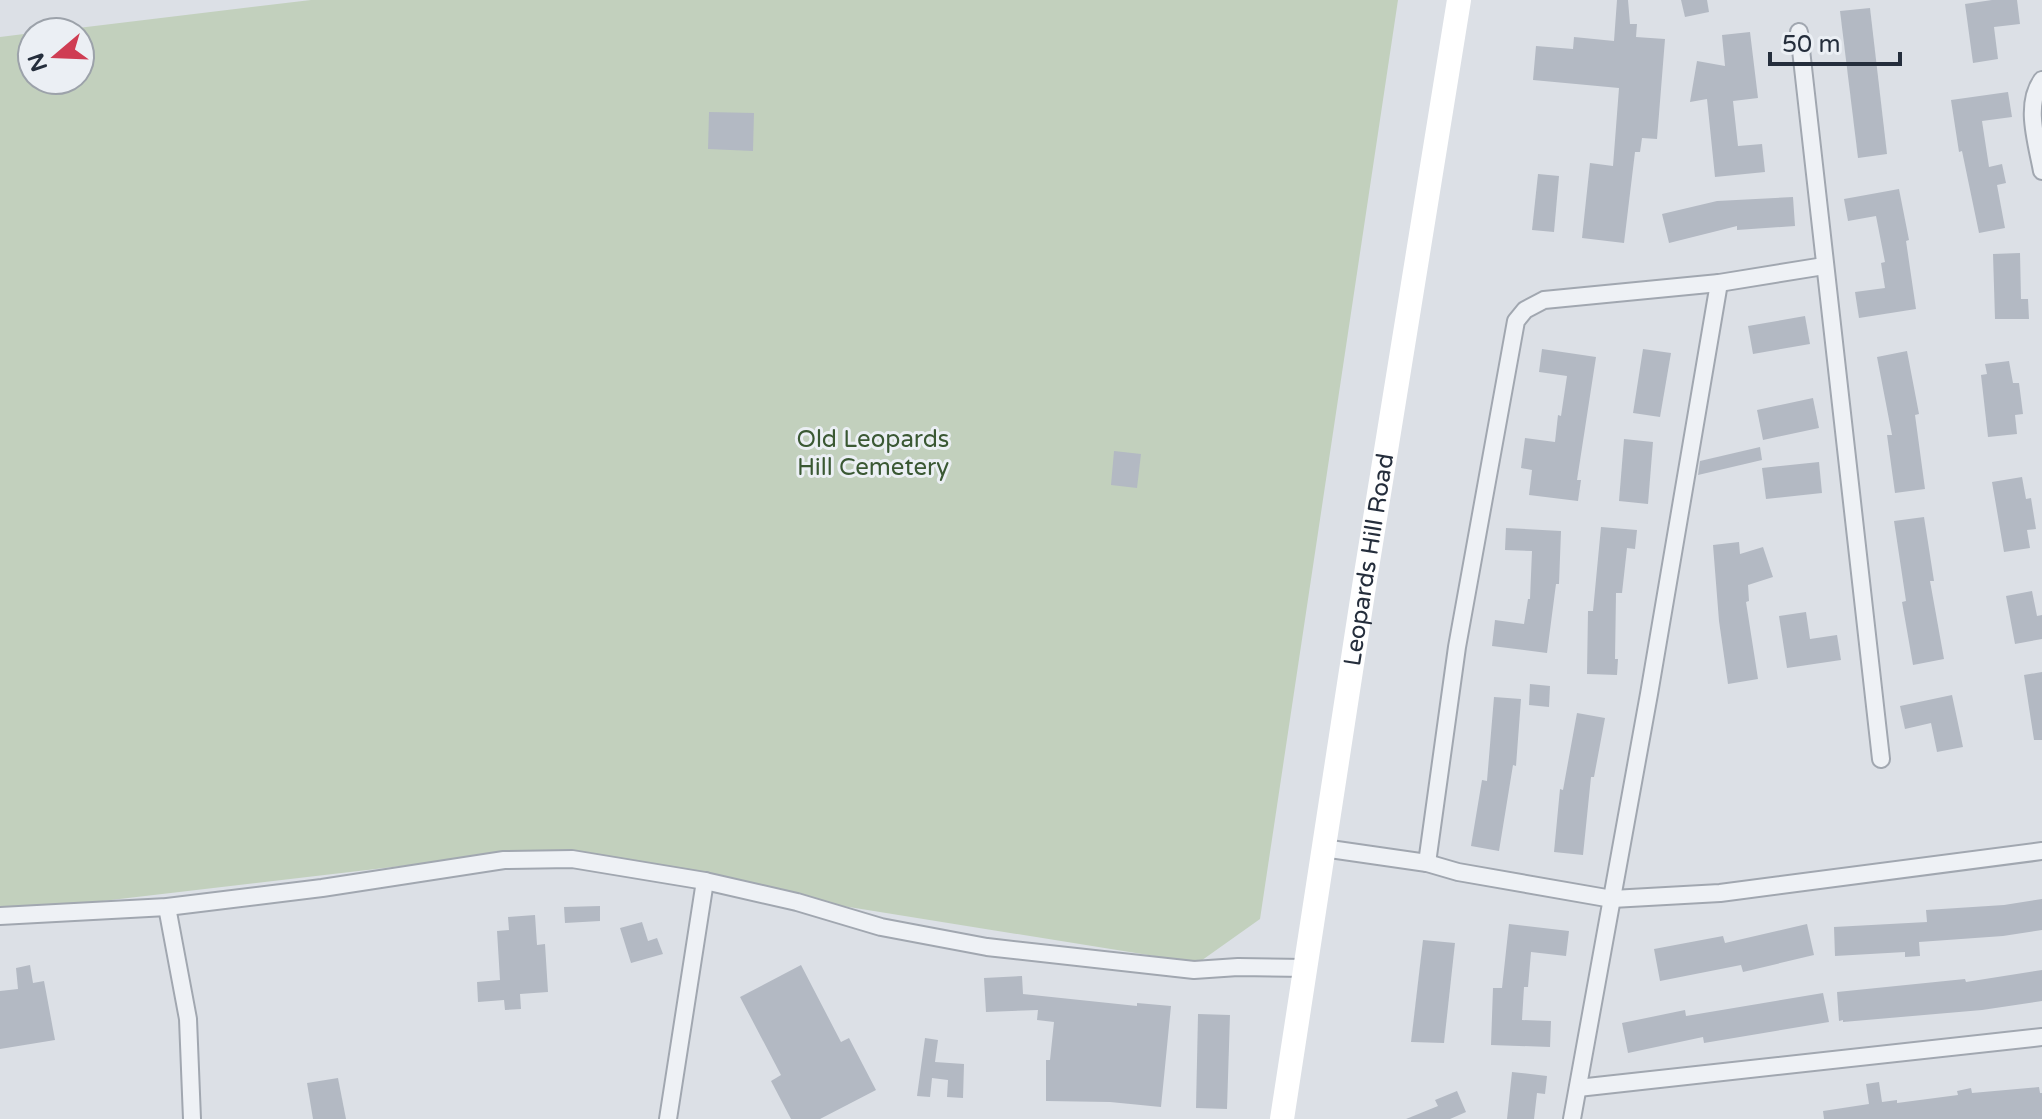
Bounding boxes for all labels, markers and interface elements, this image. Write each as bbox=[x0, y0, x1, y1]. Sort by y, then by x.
north arrow bbox=[16, 16, 96, 96]
scale bar bbox=[1770, 16, 1900, 66]
text: 50 m bbox=[1782, 30, 1840, 59]
text: N bbox=[23, 50, 53, 75]
park label: Old Leopards Hill Cemetery bbox=[797, 425, 949, 482]
street label: Leopards Hill Road bbox=[1337, 451, 1400, 668]

